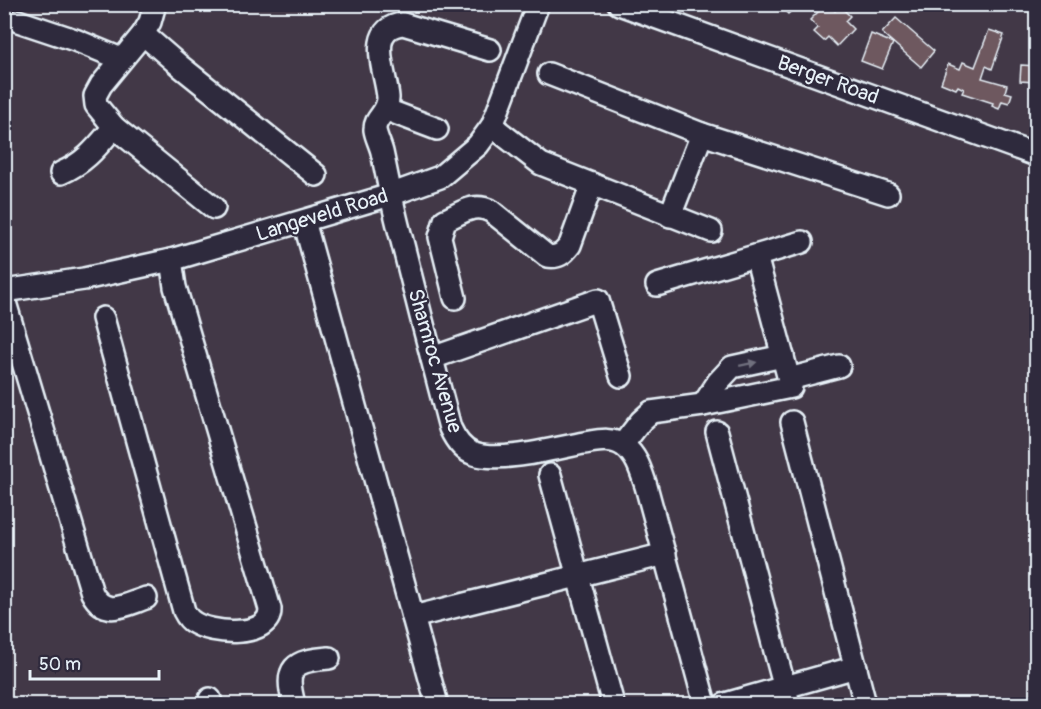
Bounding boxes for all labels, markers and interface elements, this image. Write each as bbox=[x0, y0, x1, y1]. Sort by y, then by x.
street label: Berger Road bbox=[773, 49, 883, 111]
street label: Langeveld Road bbox=[253, 182, 391, 248]
street label: Shamroc Avenue bbox=[402, 286, 469, 437]
one-way arrow bbox=[738, 359, 757, 368]
scale bar bbox=[30, 643, 159, 681]
text: 50 m bbox=[39, 653, 81, 676]

